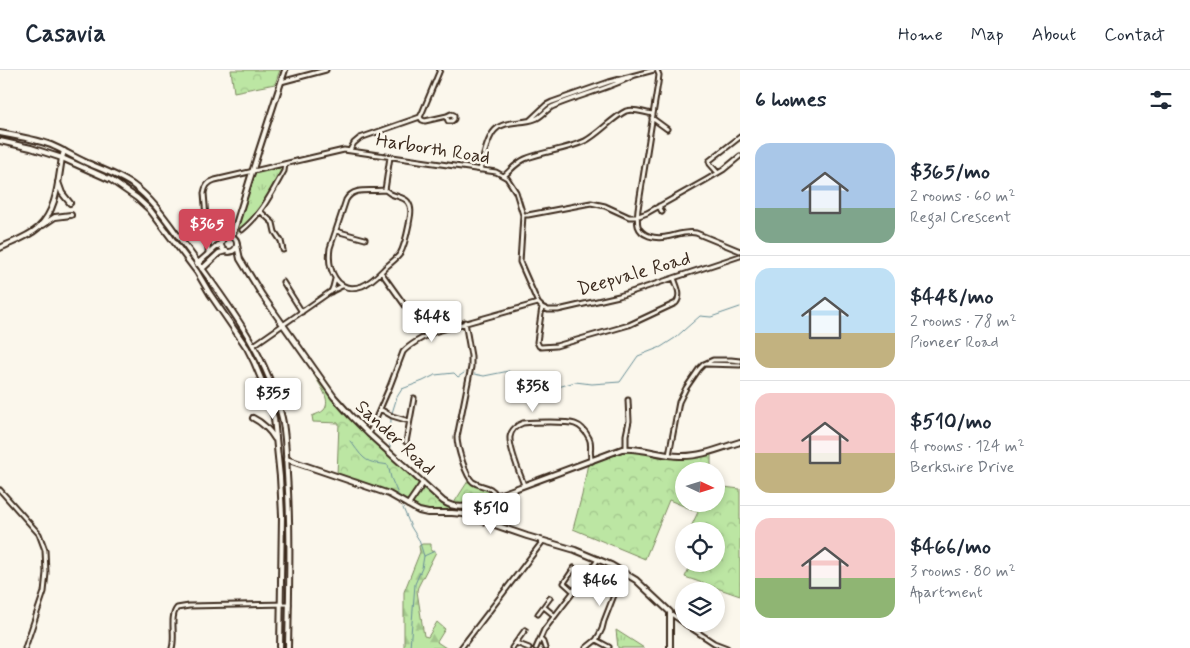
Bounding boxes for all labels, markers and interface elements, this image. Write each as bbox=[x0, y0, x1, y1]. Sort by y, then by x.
text: Casavia bbox=[25, 19, 106, 50]
text: Home bbox=[898, 23, 943, 47]
text: Map bbox=[971, 23, 1004, 47]
text: About bbox=[1032, 23, 1076, 47]
text: Contact bbox=[1104, 23, 1165, 47]
text: 6 homes bbox=[755, 86, 826, 114]
icon: filters bbox=[1147, 86, 1175, 114]
street label: Harborth Road bbox=[374, 128, 492, 170]
text: $365/mo bbox=[910, 158, 990, 186]
icon: home bbox=[795, 163, 855, 223]
text: 2 rooms · 60 m² bbox=[910, 186, 1015, 207]
text: Regal Crescent bbox=[910, 207, 1011, 228]
pin: $365 bbox=[177, 208, 237, 251]
text: $365 bbox=[190, 214, 224, 235]
street label: Deepvale Road bbox=[574, 246, 694, 302]
text: $448/mo bbox=[910, 283, 994, 311]
icon: home bbox=[795, 288, 855, 348]
pin: $448 bbox=[402, 300, 462, 343]
text: $448 bbox=[413, 306, 451, 327]
text: 2 rooms · 78 m² bbox=[910, 311, 1017, 332]
text: Pioneer Road bbox=[910, 332, 999, 353]
pin: $358 bbox=[503, 370, 563, 413]
text: $358 bbox=[516, 376, 550, 397]
pin: $355 bbox=[243, 378, 303, 420]
text: $355 bbox=[256, 383, 290, 404]
street label: Sander Road bbox=[350, 395, 440, 481]
text: $510/mo bbox=[910, 408, 991, 436]
icon: home bbox=[795, 413, 855, 473]
text: 4 rooms · 124 m² bbox=[910, 436, 1025, 457]
text: Berkshire Drive bbox=[910, 457, 1014, 478]
north arrow bbox=[675, 462, 725, 512]
map controls bbox=[675, 462, 725, 632]
pin: $510 bbox=[461, 492, 521, 535]
text: $510 bbox=[473, 498, 509, 519]
button: locate bbox=[675, 522, 725, 572]
text: $466/mo bbox=[910, 533, 991, 561]
icon: home bbox=[795, 538, 855, 598]
text: 3 rooms · 80 m² bbox=[910, 561, 1016, 582]
pin: $466 bbox=[570, 564, 630, 607]
text: $466 bbox=[582, 570, 618, 591]
button: layers bbox=[675, 582, 725, 632]
text: Apartment bbox=[910, 582, 983, 603]

